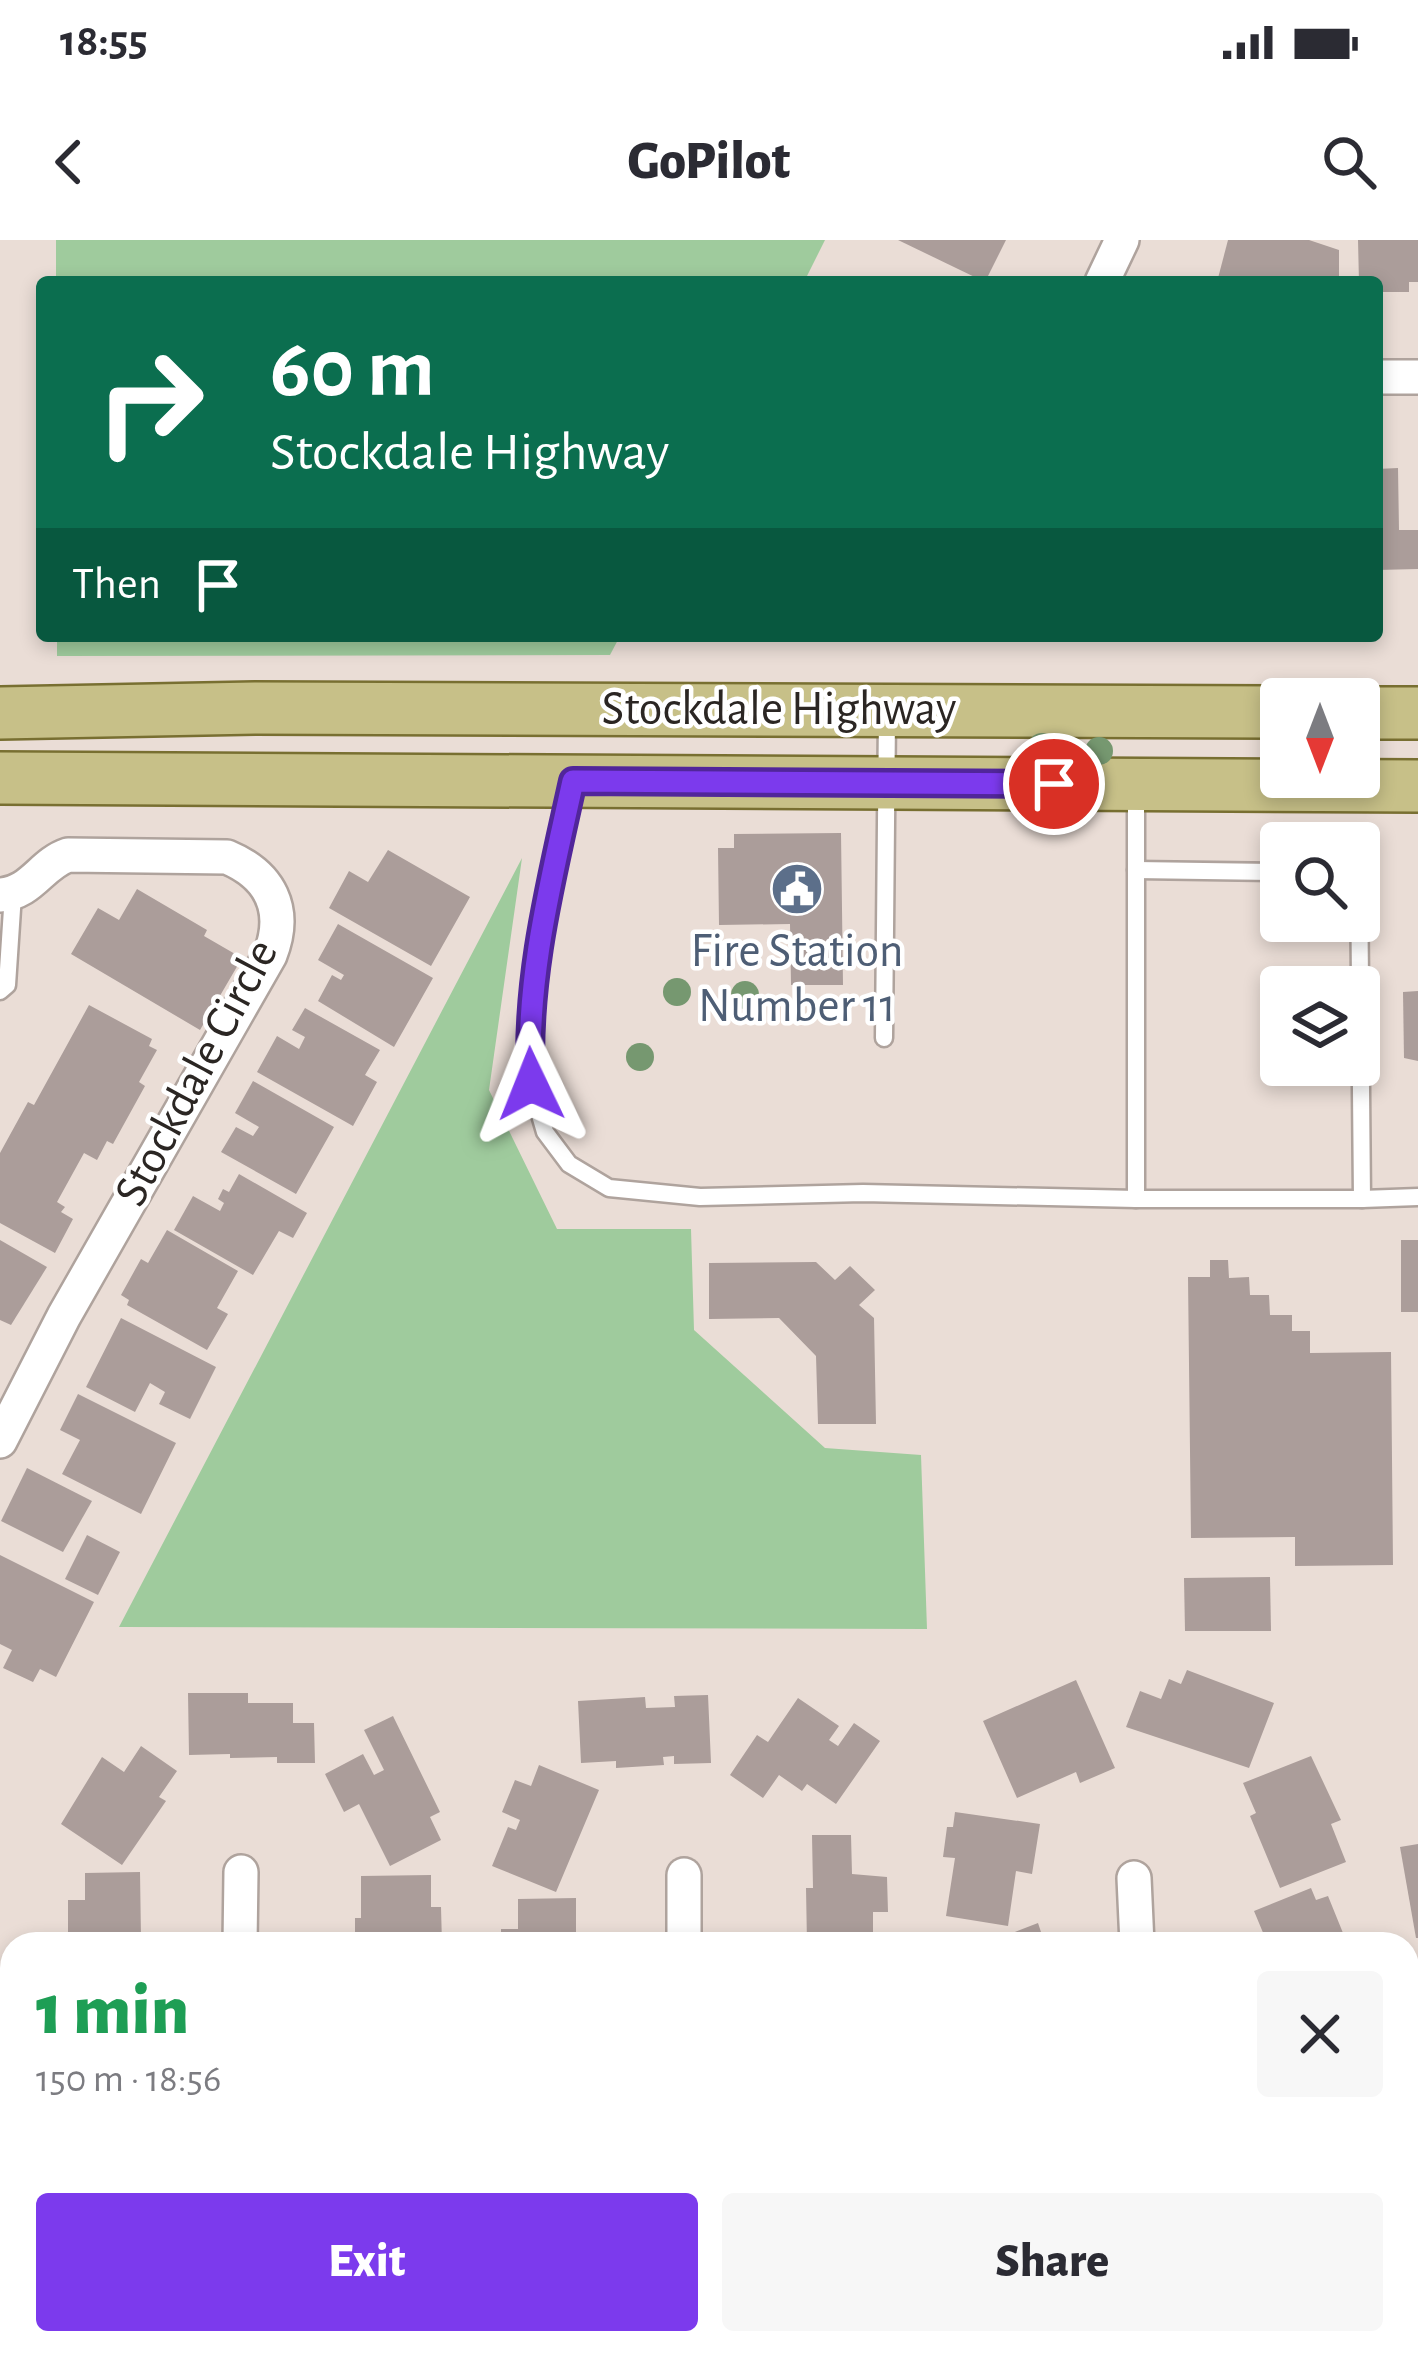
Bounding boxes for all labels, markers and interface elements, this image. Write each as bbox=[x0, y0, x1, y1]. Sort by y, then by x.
text: 18:55 bbox=[60, 19, 148, 64]
icon: back bbox=[36, 129, 102, 195]
icon: search bbox=[1316, 129, 1382, 195]
text: GoPilot bbox=[628, 135, 790, 189]
icon: right bbox=[72, 324, 228, 480]
text: 60 m bbox=[270, 328, 435, 412]
text: Stockdale Highway bbox=[270, 426, 669, 480]
icon: arrive bbox=[185, 552, 251, 618]
text: Then bbox=[72, 562, 161, 607]
north arrow bbox=[1260, 678, 1380, 798]
map controls bbox=[1260, 678, 1380, 1086]
street label: Stockdale Highway bbox=[602, 686, 956, 734]
pin bbox=[1003, 733, 1105, 835]
icon: arrive bbox=[1021, 751, 1087, 817]
button: search bbox=[1260, 822, 1380, 942]
public building icon: Fire Station Number 11 bbox=[769, 861, 825, 917]
place label: Fire Station Number 11 bbox=[691, 928, 903, 1031]
street label: Stockdale Circle bbox=[107, 932, 287, 1214]
button: layers bbox=[1260, 966, 1380, 1086]
position arrow bbox=[468, 1021, 594, 1147]
button: close bbox=[1257, 1971, 1383, 2097]
text: 1 min bbox=[36, 1975, 189, 2047]
text: 150 m · 18:56 bbox=[36, 2060, 221, 2099]
button: Exit bbox=[36, 2193, 698, 2331]
button: Share bbox=[722, 2193, 1383, 2331]

